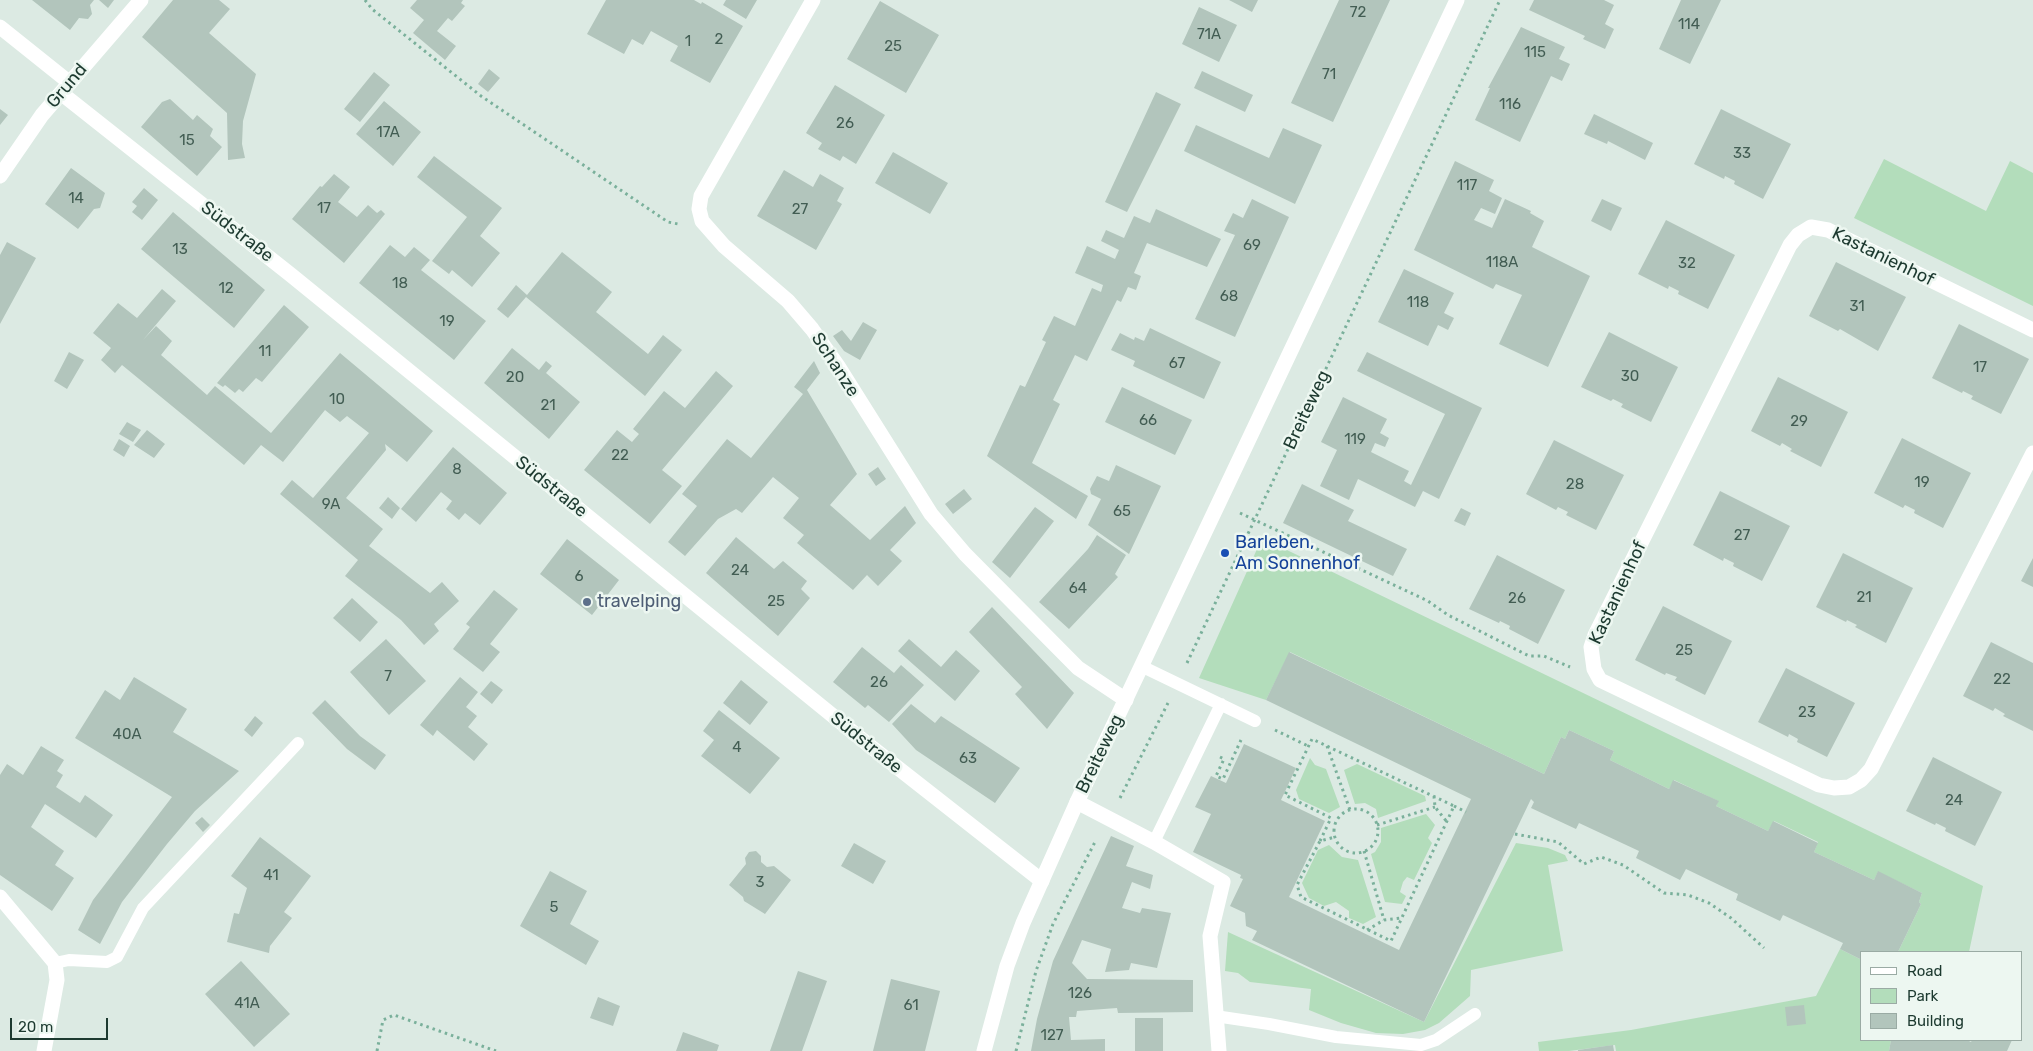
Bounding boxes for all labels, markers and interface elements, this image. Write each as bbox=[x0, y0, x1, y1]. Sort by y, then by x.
house number: 72 bbox=[1350, 4, 1366, 22]
house number: 114 bbox=[1678, 16, 1700, 34]
house number: 71A bbox=[1197, 26, 1221, 44]
house number: 2 bbox=[715, 31, 723, 49]
house number: 1 bbox=[685, 33, 691, 51]
house number: 25 bbox=[884, 38, 902, 56]
house number: 115 bbox=[1524, 44, 1546, 62]
street label: Grund bbox=[42, 59, 92, 113]
house number: 71 bbox=[1322, 66, 1336, 84]
house number: 116 bbox=[1499, 96, 1521, 114]
house number: 26 bbox=[836, 115, 854, 133]
house number: 17A bbox=[376, 124, 400, 142]
house number: 15 bbox=[179, 132, 195, 150]
house number: 33 bbox=[1733, 145, 1751, 163]
house number: 117 bbox=[1457, 177, 1477, 195]
house number: 14 bbox=[68, 190, 84, 208]
street label: Südstraße bbox=[196, 197, 278, 267]
house number: 17 bbox=[317, 200, 331, 218]
house number: 27 bbox=[792, 201, 808, 219]
street label: Kastanienhof bbox=[1828, 223, 1938, 291]
house number: 69 bbox=[1243, 237, 1261, 255]
house number: 13 bbox=[172, 241, 188, 259]
house number: 118A bbox=[1486, 254, 1518, 272]
house number: 32 bbox=[1678, 255, 1696, 273]
house number: 18 bbox=[392, 275, 408, 293]
house number: 12 bbox=[218, 280, 234, 298]
house number: 68 bbox=[1220, 288, 1238, 306]
house number: 118 bbox=[1407, 294, 1429, 312]
house number: 31 bbox=[1849, 298, 1865, 316]
house number: 19 bbox=[439, 313, 455, 331]
street label: Schanze bbox=[806, 329, 864, 401]
house number: 11 bbox=[259, 343, 271, 361]
house number: 67 bbox=[1169, 355, 1185, 373]
house number: 17 bbox=[1973, 359, 1987, 377]
street label: Breiteweg bbox=[1279, 367, 1335, 453]
house number: 30 bbox=[1621, 368, 1639, 386]
house number: 20 bbox=[506, 369, 524, 387]
house number: 10 bbox=[329, 391, 345, 409]
house number: 21 bbox=[540, 397, 556, 415]
house number: 66 bbox=[1139, 412, 1157, 430]
house number: 29 bbox=[1790, 413, 1808, 431]
house number: 119 bbox=[1344, 431, 1366, 449]
house number: 22 bbox=[611, 447, 629, 465]
street label: Südstraße bbox=[511, 451, 591, 523]
house number: 8 bbox=[452, 461, 462, 479]
house number: 19 bbox=[1914, 474, 1930, 492]
house number: 28 bbox=[1566, 476, 1584, 494]
house number: 9A bbox=[322, 496, 340, 514]
house number: 65 bbox=[1113, 503, 1131, 521]
house number: 27 bbox=[1734, 527, 1750, 545]
place label: Barleben, Am Sonnenhof bbox=[1235, 532, 1360, 574]
street label: Kastanienhof bbox=[1585, 538, 1651, 648]
marker: Barleben, Am Sonnenhof bbox=[1219, 547, 1231, 559]
house number: 24 bbox=[731, 562, 749, 580]
house number: 6 bbox=[574, 568, 584, 586]
house number: 64 bbox=[1069, 580, 1087, 598]
house number: 21 bbox=[1856, 589, 1872, 607]
house number: 26 bbox=[1508, 590, 1526, 608]
place label: travelping bbox=[597, 591, 681, 613]
house number: 25 bbox=[767, 593, 785, 611]
marker: travelping bbox=[581, 596, 593, 608]
house number: 25 bbox=[1675, 642, 1693, 660]
house number: 7 bbox=[384, 668, 392, 686]
house number: 22 bbox=[1993, 671, 2011, 689]
house number: 26 bbox=[870, 674, 888, 692]
house number: 23 bbox=[1798, 704, 1816, 722]
street label: Südstraße bbox=[826, 707, 906, 779]
street label: Breiteweg bbox=[1072, 711, 1128, 797]
house number: 40A bbox=[113, 726, 141, 744]
house number: 4 bbox=[732, 739, 742, 757]
house number: 63 bbox=[959, 750, 977, 768]
house number: 24 bbox=[1945, 792, 1963, 810]
house number: 41 bbox=[263, 867, 279, 885]
house number: 3 bbox=[755, 874, 765, 892]
house number: 5 bbox=[550, 899, 558, 917]
legend bbox=[1860, 951, 2023, 1041]
text: Road bbox=[1907, 962, 1943, 980]
house number: 126 bbox=[1068, 985, 1092, 1003]
text: Park bbox=[1907, 987, 1938, 1005]
house number: 41A bbox=[234, 995, 260, 1013]
house number: 61 bbox=[903, 997, 919, 1015]
scale bar bbox=[12, 1008, 110, 1040]
text: Building bbox=[1907, 1012, 1964, 1030]
text: 20 m bbox=[18, 1018, 53, 1036]
house number: 127 bbox=[1041, 1027, 1063, 1045]

